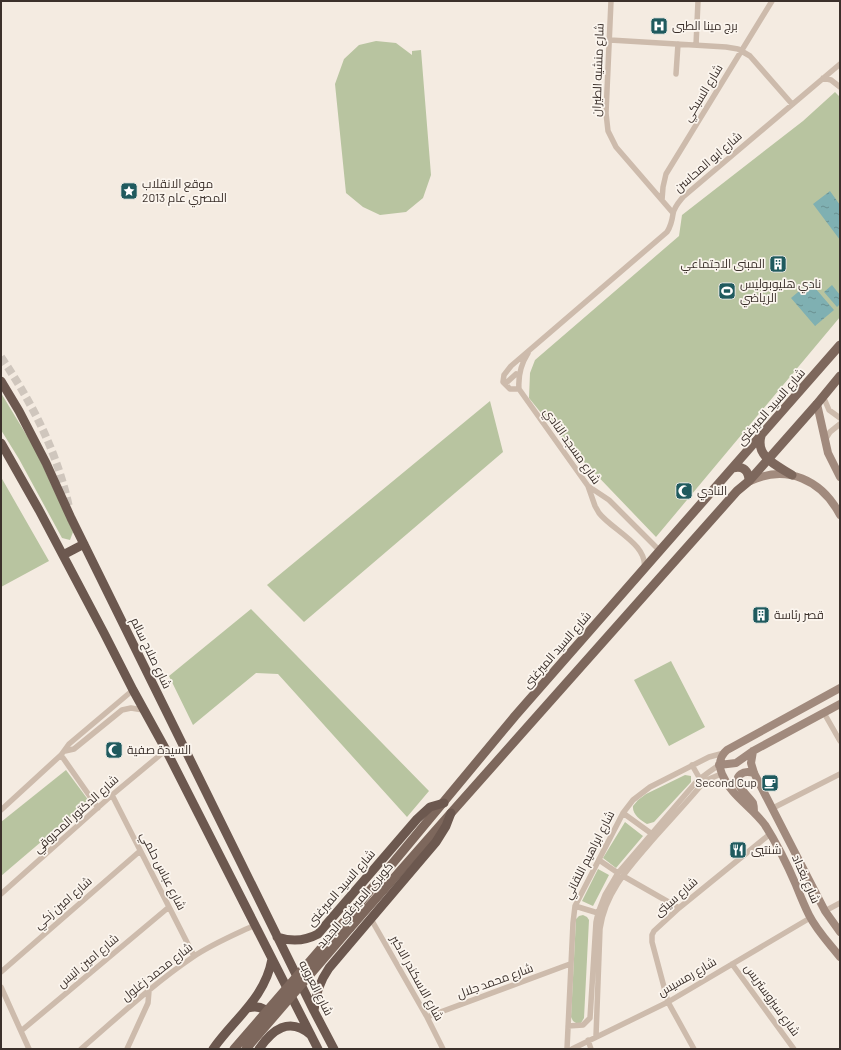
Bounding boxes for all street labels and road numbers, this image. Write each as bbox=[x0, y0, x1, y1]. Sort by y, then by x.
street label: شارع منشيه الطيران bbox=[588, 23, 608, 117]
street label: شارع السبكي bbox=[680, 61, 728, 126]
street label: شارع ابو المحاسن bbox=[671, 128, 745, 196]
street label: شارع السيد الميرغنى bbox=[733, 365, 809, 449]
street label: شارع مسجد النادي bbox=[538, 405, 604, 489]
street label: شارع السيد الميرغنى bbox=[519, 608, 595, 692]
street label: شارع صلاح سالم bbox=[127, 615, 175, 691]
street label: شارع الدكتور المحروقي bbox=[30, 771, 123, 858]
street label: شارع ابراهيم اللقاني bbox=[560, 808, 620, 903]
street label: شارع عباس حلمي bbox=[135, 829, 190, 914]
street label: شارع السيد الميرغنى bbox=[303, 846, 379, 930]
street label: شارع بغداد bbox=[788, 852, 824, 906]
street label: كوبرى الميرغني الجديد bbox=[313, 859, 398, 953]
street label: شارع امين زكي bbox=[31, 873, 97, 934]
street label: شارع سيتى bbox=[651, 874, 701, 920]
street label: شارع امين انيس bbox=[54, 930, 122, 991]
street label: شارع الاسكندر الاكبر bbox=[386, 931, 447, 1024]
street label: شارع محمد زغلول bbox=[118, 939, 196, 1005]
street label: شارع رمسيس bbox=[655, 954, 719, 1000]
street label: شارع العروبه bbox=[295, 958, 337, 1018]
street label: شارع محمد جلال bbox=[455, 960, 535, 1002]
street label: شارع سيزوستريس bbox=[740, 961, 804, 1039]

